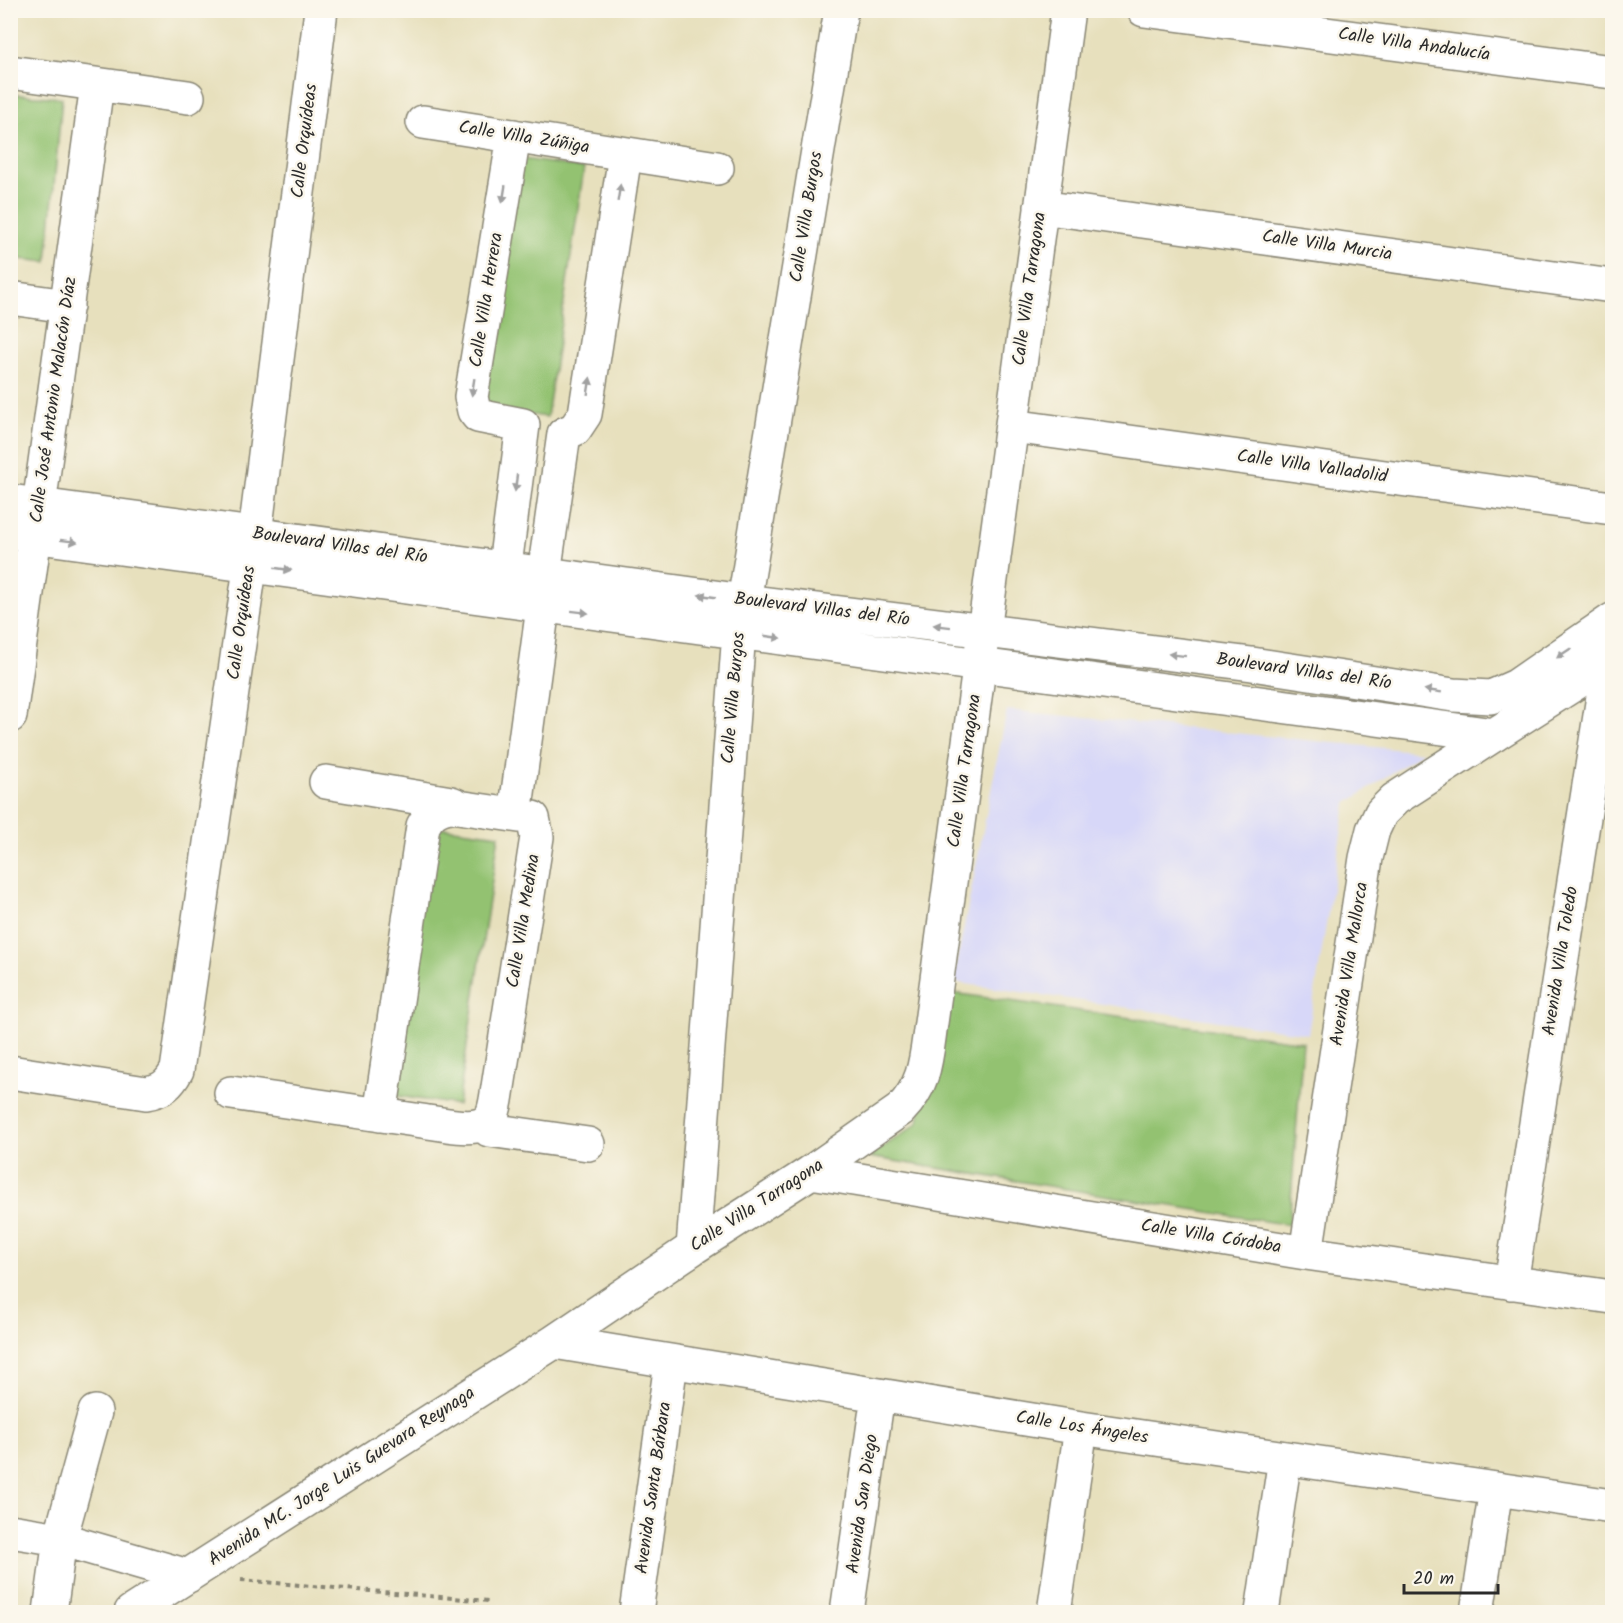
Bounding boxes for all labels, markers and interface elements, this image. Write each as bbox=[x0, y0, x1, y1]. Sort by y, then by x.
street label: Calle Villa Andalucía bbox=[1336, 20, 1492, 70]
street label: Calle Orquídeas bbox=[284, 82, 326, 200]
street label: Calle Villa Zúñiga bbox=[456, 113, 592, 163]
street label: Calle Villa Burgos bbox=[782, 149, 832, 285]
one-way arrow bbox=[615, 184, 624, 203]
one-way arrow bbox=[500, 185, 509, 204]
street label: Calle Villa Tarragona bbox=[1005, 210, 1055, 368]
street label: Calle Villa Murcia bbox=[1260, 223, 1394, 269]
street label: Calle Villa Herrera bbox=[462, 230, 512, 370]
street label: Calle José Antonio Malacón Díaz bbox=[22, 275, 86, 525]
one-way arrow bbox=[585, 376, 594, 395]
one-way arrow bbox=[468, 377, 477, 396]
street label: Calle Villa Valladolid bbox=[1235, 442, 1390, 492]
one-way arrow bbox=[511, 473, 521, 492]
street label: Boulevard Villas del Río bbox=[251, 519, 429, 573]
one-way arrow bbox=[59, 536, 78, 546]
street label: Calle Orquídeas bbox=[220, 564, 264, 682]
one-way arrow bbox=[273, 565, 292, 574]
street label: Boulevard Villas del Río bbox=[733, 585, 911, 635]
one-way arrow bbox=[697, 591, 716, 600]
one-way arrow bbox=[570, 607, 589, 616]
one-way arrow bbox=[933, 621, 952, 630]
street label: Calle Villa Burgos bbox=[714, 631, 754, 765]
one-way arrow bbox=[764, 632, 783, 642]
street label: Boulevard Villas del Río bbox=[1215, 645, 1393, 699]
one-way arrow bbox=[1556, 647, 1572, 658]
one-way arrow bbox=[1168, 650, 1187, 659]
one-way arrow bbox=[1423, 687, 1442, 696]
street label: Calle Villa Tarragona bbox=[940, 692, 990, 850]
street label: Calle Villa Medina bbox=[499, 852, 549, 990]
street label: Avenida Villa Mallorca bbox=[1323, 880, 1377, 1048]
street label: Avenida Villa Toledo bbox=[1535, 884, 1587, 1038]
street label: Calle Villa Tarragona bbox=[684, 1152, 830, 1260]
street label: Calle Villa Córdoba bbox=[1139, 1212, 1283, 1262]
street label: Avenida MC. Jorge Luis Guevara Reynaga bbox=[203, 1380, 481, 1574]
street label: Avenida Santa Bárbara bbox=[628, 1400, 680, 1576]
street label: Calle Los Ángeles bbox=[1014, 1403, 1151, 1453]
street label: Avenida San Diego bbox=[839, 1432, 887, 1576]
scale bar bbox=[1404, 1557, 1498, 1595]
text: 20 m bbox=[1413, 1565, 1454, 1594]

